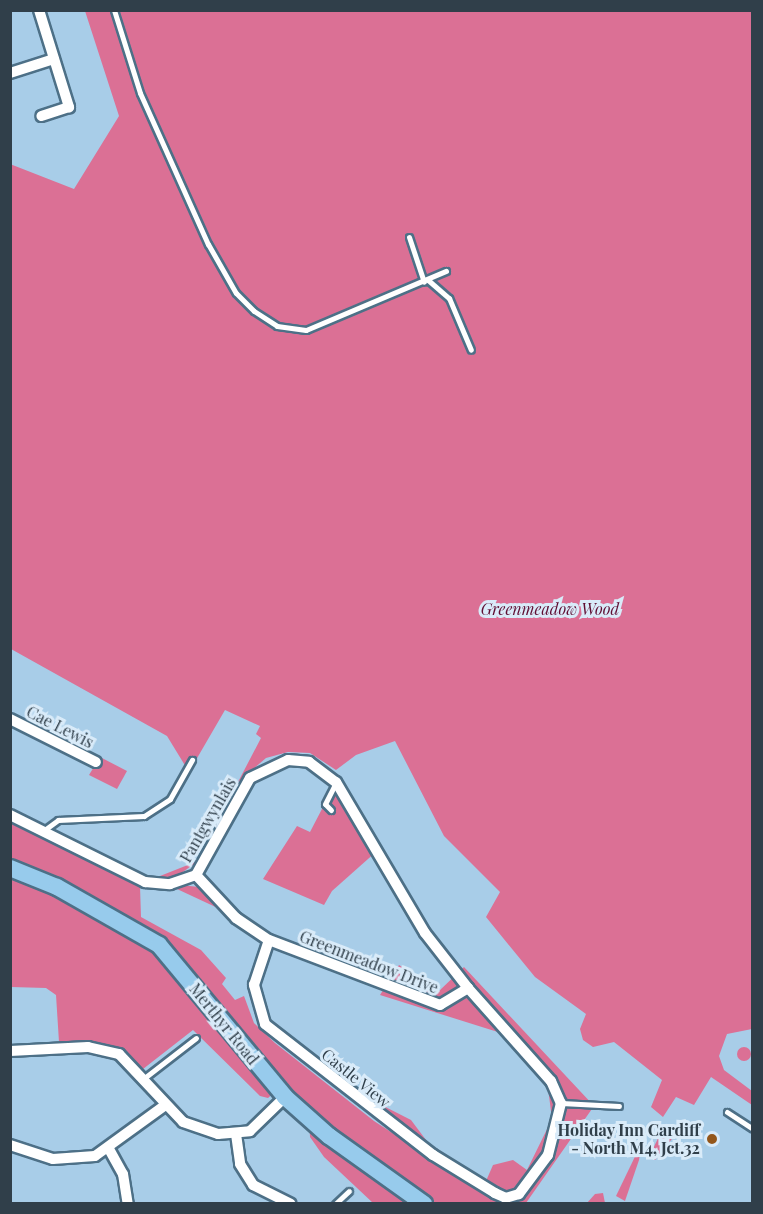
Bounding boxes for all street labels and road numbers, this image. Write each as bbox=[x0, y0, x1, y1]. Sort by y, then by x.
street label: Cae Lewis bbox=[23, 702, 97, 752]
street label: Pantgwynlais bbox=[176, 774, 240, 866]
street label: Greenmeadow Drive bbox=[297, 927, 441, 997]
street label: Merthyr Road bbox=[185, 979, 263, 1069]
street label: Castle View bbox=[318, 1044, 394, 1112]

